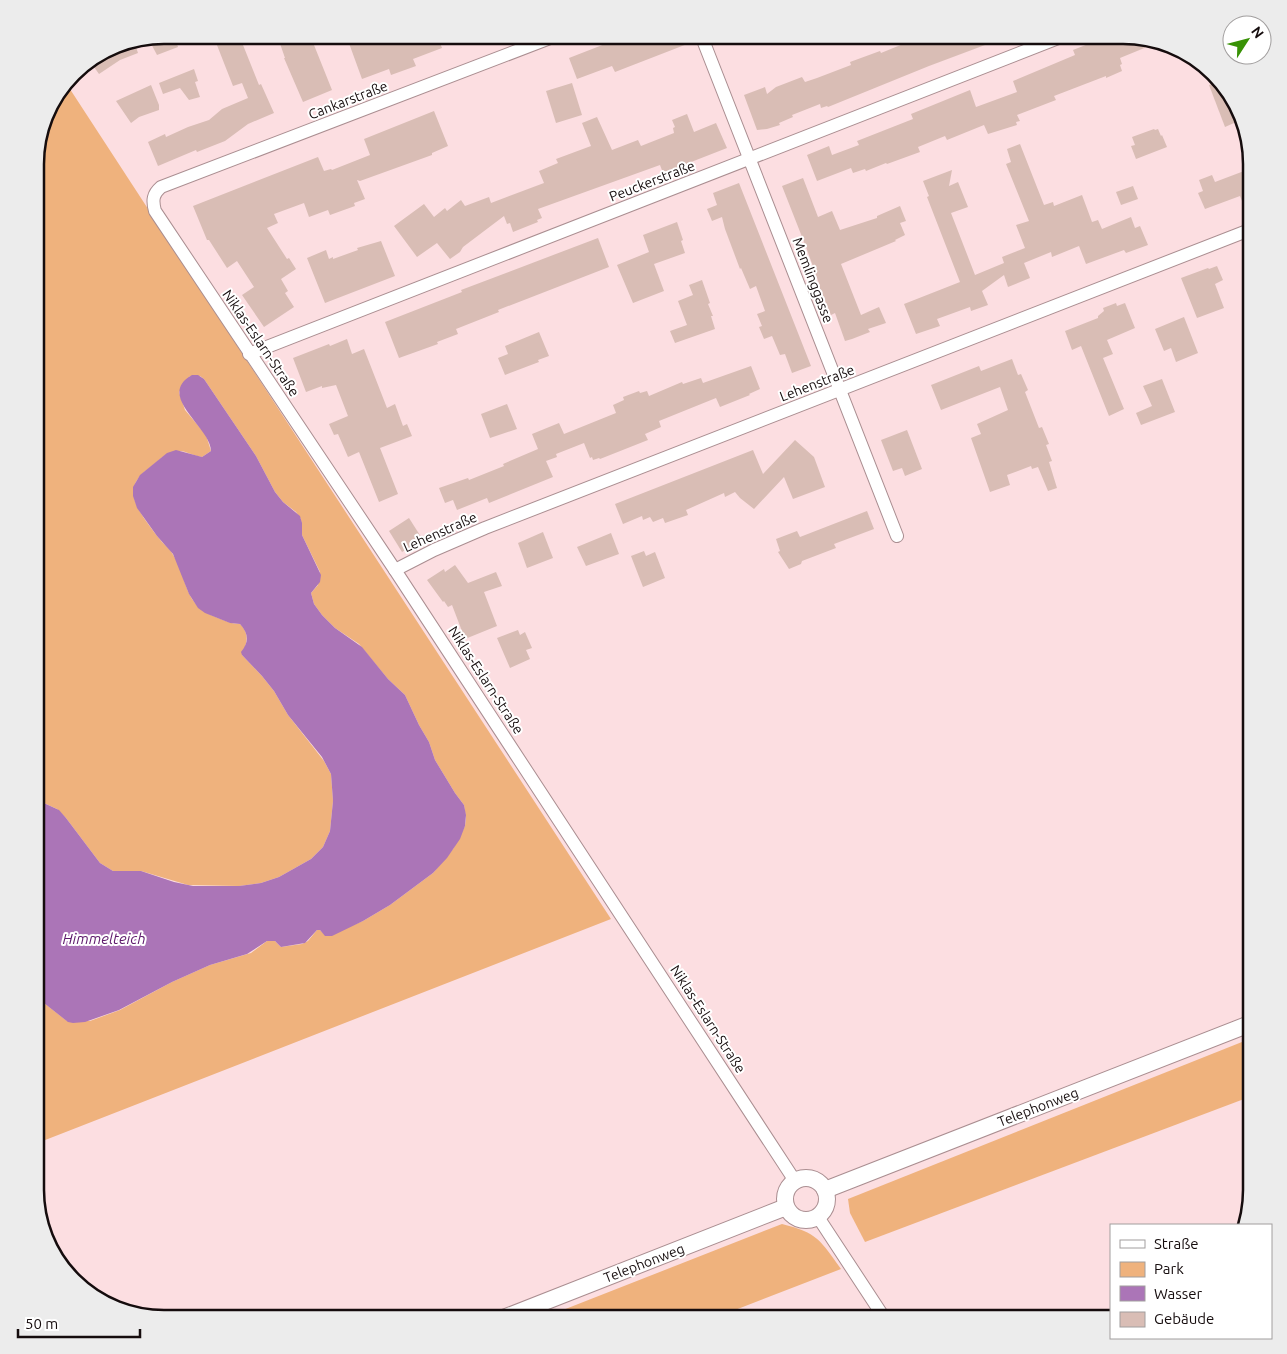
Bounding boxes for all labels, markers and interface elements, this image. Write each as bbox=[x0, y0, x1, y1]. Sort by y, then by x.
north arrow bbox=[1222, 15, 1272, 65]
text: N bbox=[1248, 23, 1267, 41]
street label: Cankarstraße bbox=[306, 78, 390, 122]
street label: Peuckerstraße bbox=[607, 157, 697, 205]
street label: Memlinggasse bbox=[789, 235, 837, 325]
street label: Niklas-Eslarn-Straße bbox=[219, 287, 303, 399]
street label: Lehenstraße bbox=[777, 361, 857, 405]
street label: Lehenstraße bbox=[401, 509, 479, 555]
street label: Niklas-Eslarn-Straße bbox=[445, 623, 527, 737]
water label: Himmelteich bbox=[62, 930, 146, 947]
street label: Niklas-Eslarn-Straße bbox=[667, 962, 749, 1076]
street label: Telephonweg bbox=[995, 1084, 1081, 1130]
legend bbox=[1110, 1224, 1272, 1339]
text: Straße bbox=[1154, 1235, 1198, 1252]
street label: Telephonweg bbox=[601, 1240, 687, 1286]
text: Park bbox=[1154, 1260, 1184, 1277]
text: Wasser bbox=[1154, 1285, 1203, 1302]
scale bar bbox=[18, 1306, 140, 1338]
text: Gebäude bbox=[1154, 1310, 1214, 1327]
text: 50 m bbox=[25, 1315, 58, 1332]

